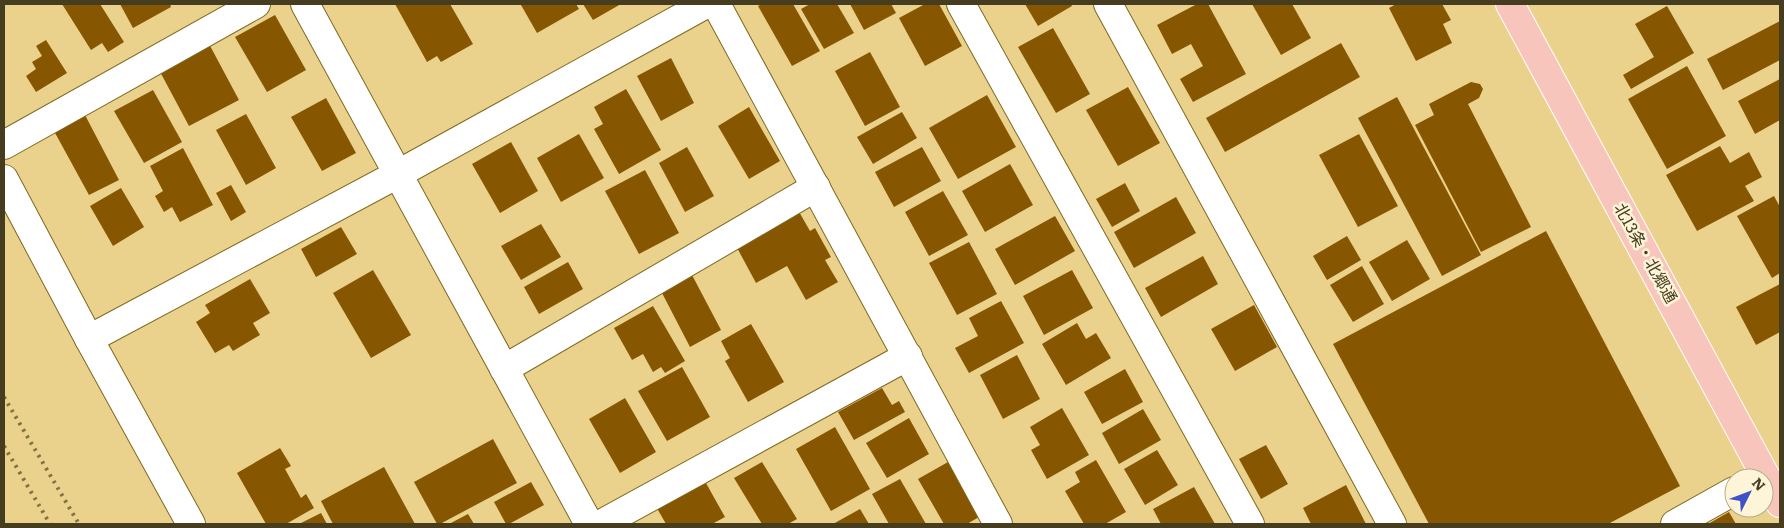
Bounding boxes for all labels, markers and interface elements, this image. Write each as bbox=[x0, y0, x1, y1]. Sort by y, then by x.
street label: 北13条・北郷通 bbox=[1609, 198, 1684, 307]
north arrow bbox=[1724, 468, 1774, 518]
text: N bbox=[1748, 473, 1771, 495]

